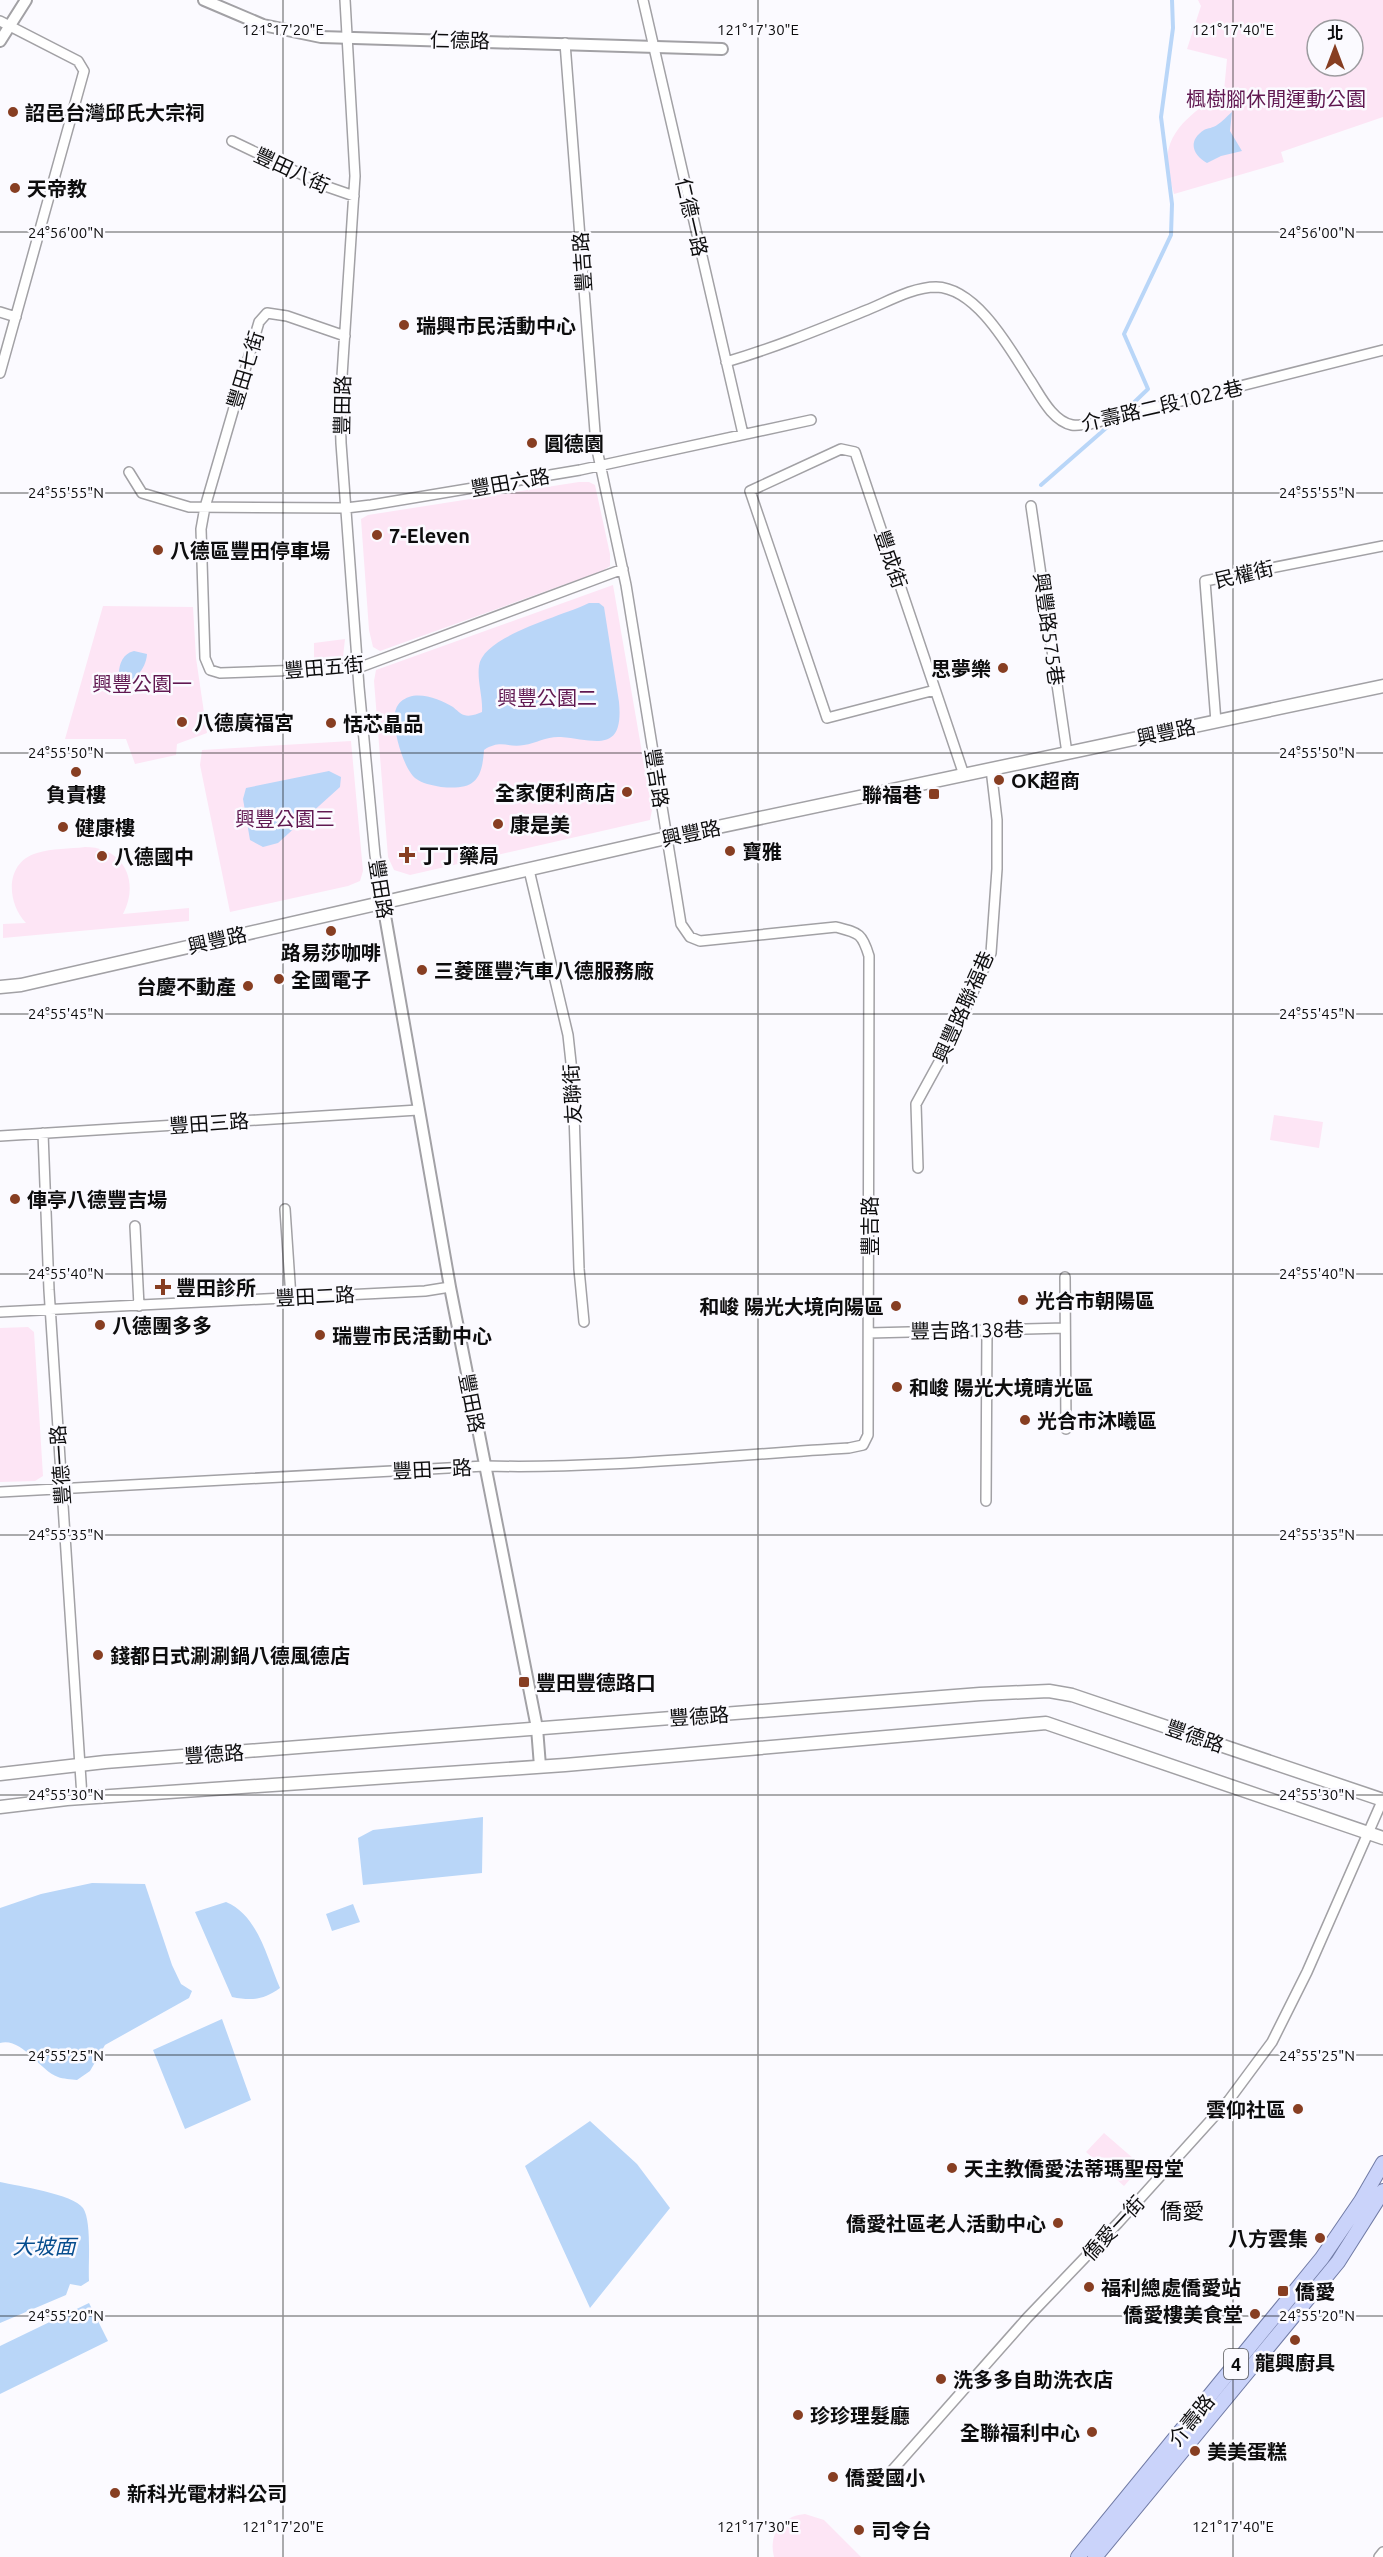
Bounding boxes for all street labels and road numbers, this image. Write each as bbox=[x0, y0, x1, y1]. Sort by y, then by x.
street label: 仁德路 bbox=[430, 28, 490, 52]
street label: 豐田八街 bbox=[251, 143, 333, 197]
street label: 仁德一路 bbox=[672, 175, 712, 259]
street label: 豐吉路 bbox=[568, 231, 596, 293]
street label: 豐田七街 bbox=[222, 328, 268, 412]
street label: 豐田路 bbox=[330, 375, 354, 435]
street label: 介壽路二段1022巷 bbox=[1079, 375, 1245, 435]
street label: 豐田六路 bbox=[469, 464, 551, 500]
street label: 豐成街 bbox=[870, 527, 912, 591]
street label: 民權街 bbox=[1212, 556, 1276, 592]
street label: 興豐路575巷 bbox=[1030, 571, 1068, 687]
street label: 豐田五街 bbox=[283, 652, 365, 682]
street label: 興豐路 bbox=[1134, 715, 1198, 749]
street label: 豐吉路 bbox=[641, 747, 673, 809]
street label: 興豐路 bbox=[659, 816, 723, 850]
street label: 豐田路 bbox=[365, 858, 397, 920]
street label: 興豐路 bbox=[185, 922, 249, 958]
street label: 興豐路聯福巷 bbox=[928, 948, 998, 1066]
street label: 友聯街 bbox=[559, 1063, 585, 1125]
street label: 豐田三路 bbox=[168, 1109, 250, 1137]
street label: 豐吉路 bbox=[858, 1196, 881, 1256]
street label: 豐田二路 bbox=[274, 1282, 356, 1310]
street label: 豐吉路138巷 bbox=[910, 1318, 1024, 1342]
street label: 豐田路 bbox=[455, 1371, 489, 1435]
street label: 豐德一路 bbox=[46, 1424, 74, 1506]
street label: 豐田一路 bbox=[391, 1455, 473, 1483]
street label: 豐德路 bbox=[668, 1702, 730, 1730]
street label: 豐德路 bbox=[1163, 1715, 1227, 1757]
street label: 豐德路 bbox=[183, 1740, 245, 1768]
street label: 僑愛一街 bbox=[1077, 2191, 1149, 2265]
road number: 4 bbox=[1224, 2349, 1248, 2379]
street label: 介壽路 bbox=[1163, 2389, 1219, 2451]

